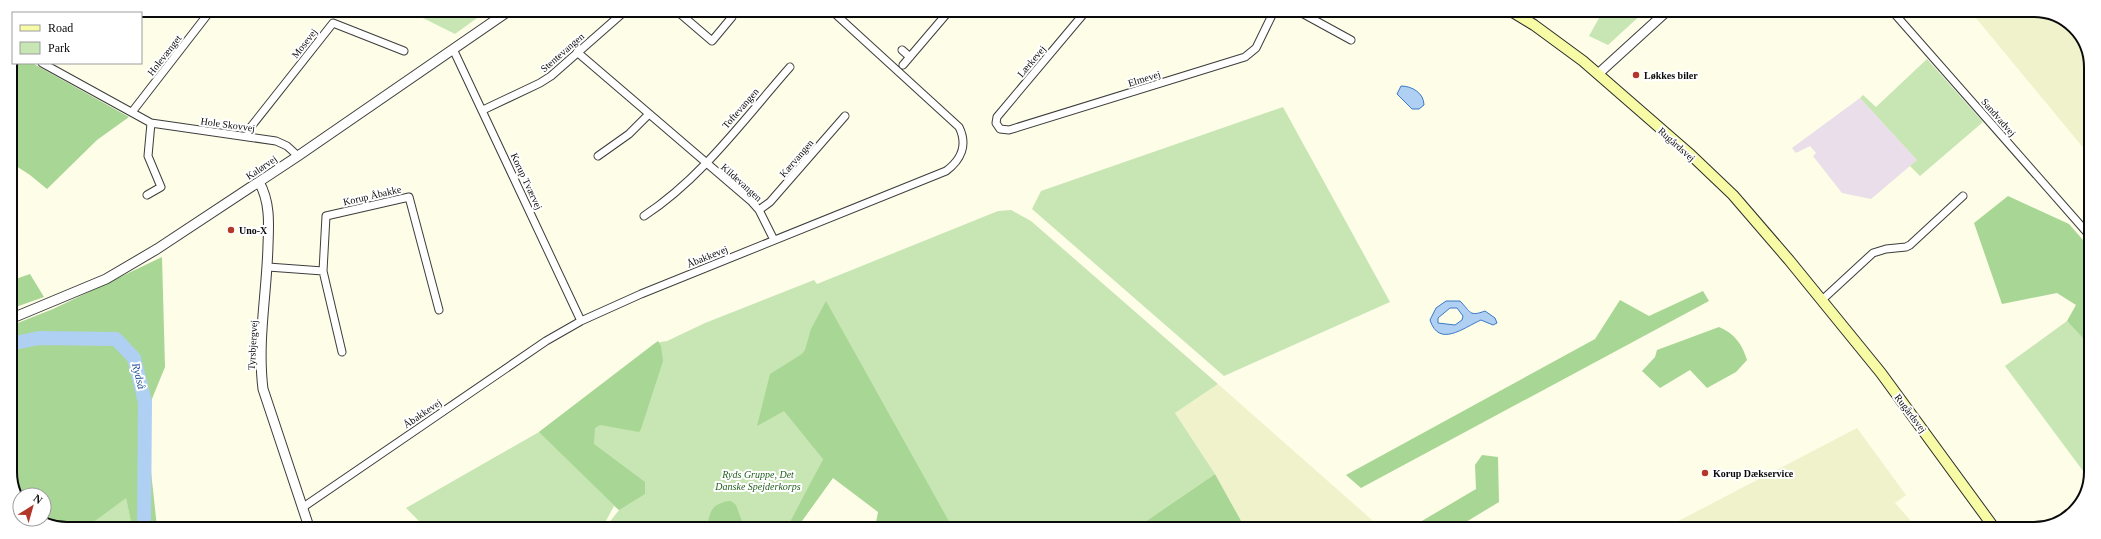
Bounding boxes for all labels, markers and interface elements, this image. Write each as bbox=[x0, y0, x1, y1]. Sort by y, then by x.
legend bbox=[12, 12, 142, 64]
text: Road bbox=[48, 21, 73, 35]
street label: Mosevej bbox=[289, 26, 319, 60]
street label: Stentevangen bbox=[538, 31, 586, 74]
street label: Holevænget bbox=[145, 33, 184, 78]
text: Park bbox=[48, 41, 70, 55]
street label: Lærkevej bbox=[1015, 43, 1048, 79]
street label: Elmevej bbox=[1127, 68, 1162, 89]
marker: Løkkes biler bbox=[1631, 70, 1641, 80]
place label: Løkkes biler bbox=[1644, 70, 1698, 81]
street label: Toftevangen bbox=[720, 86, 761, 131]
street label: Sandvadvej bbox=[1979, 96, 2018, 139]
street label: Hole Skovvej bbox=[200, 115, 256, 134]
street label: Rugårdsvej bbox=[1656, 125, 1697, 164]
street label: Kærvangen bbox=[777, 137, 816, 179]
street label: Korup Tværvej bbox=[509, 151, 544, 211]
street label: Kalørvej bbox=[244, 153, 279, 182]
street label: Kildevangen bbox=[719, 161, 764, 204]
street label: Korup Åbakke bbox=[342, 183, 403, 207]
marker: Uno-X bbox=[226, 225, 236, 235]
place label: Uno-X bbox=[239, 225, 268, 236]
street label: Åbakkevej bbox=[685, 243, 729, 270]
street label: Tyrsbjergvej bbox=[246, 320, 259, 370]
water label: Rydså bbox=[130, 361, 148, 391]
street label: Rugårdsvej bbox=[1893, 392, 1929, 435]
street label: Åbakkevej bbox=[401, 397, 443, 430]
marker: Korup Dækservice bbox=[1700, 468, 1710, 478]
place label: Korup Dækservice bbox=[1713, 468, 1794, 479]
park label: Ryds Gruppe, Det Danske Spejderkorps bbox=[714, 469, 801, 492]
north arrow bbox=[12, 487, 52, 527]
text: N bbox=[31, 492, 45, 506]

